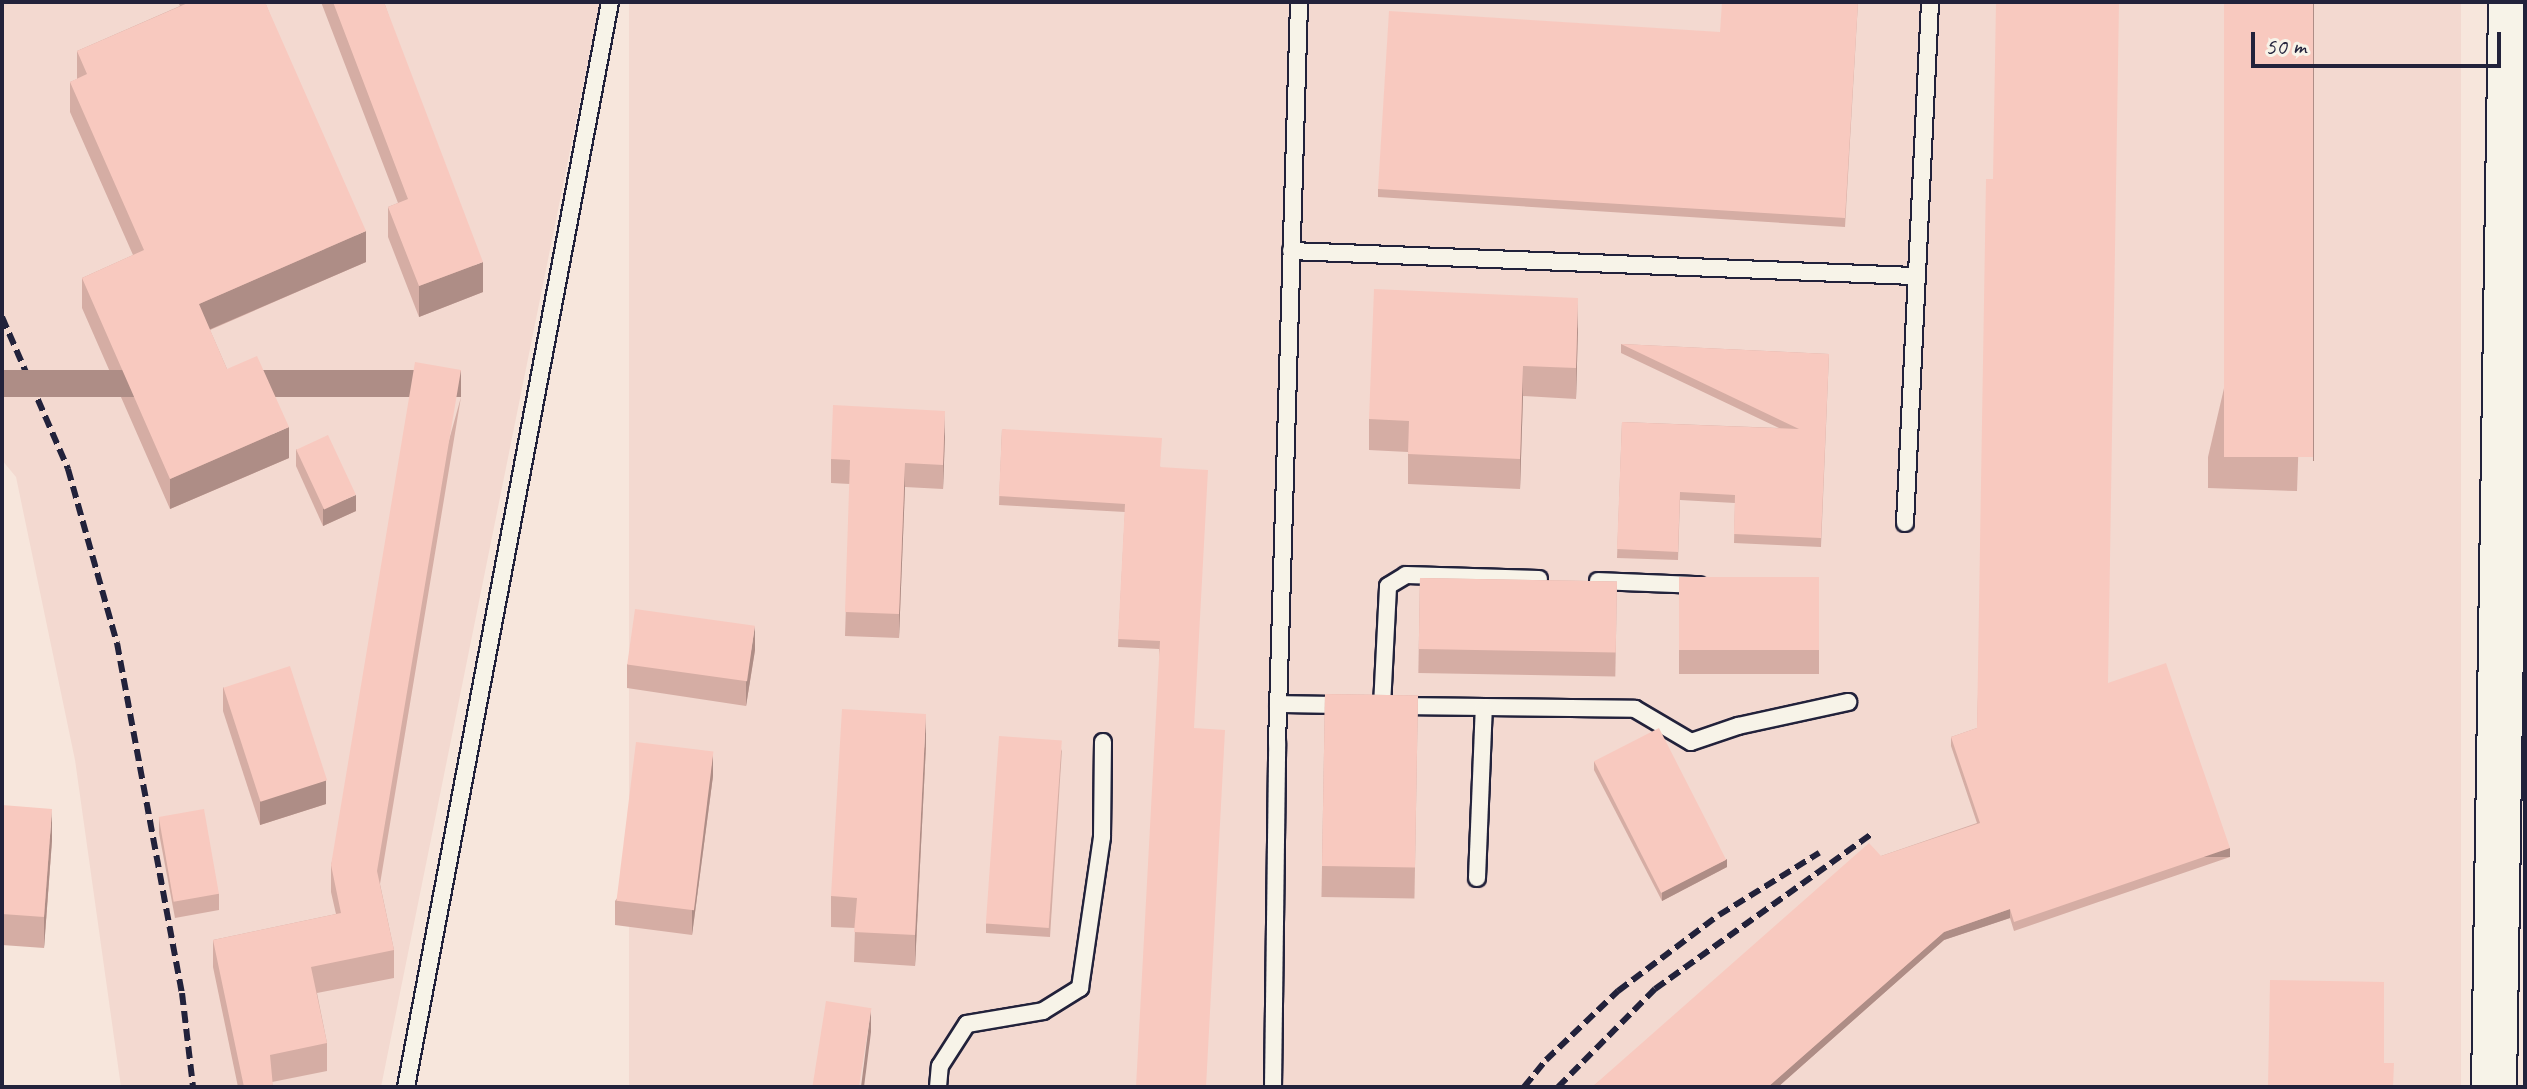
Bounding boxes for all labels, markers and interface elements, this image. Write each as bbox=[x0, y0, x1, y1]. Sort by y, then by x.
scale bar bbox=[2255, 16, 2505, 66]
text: 50 m bbox=[2265, 31, 2306, 61]

